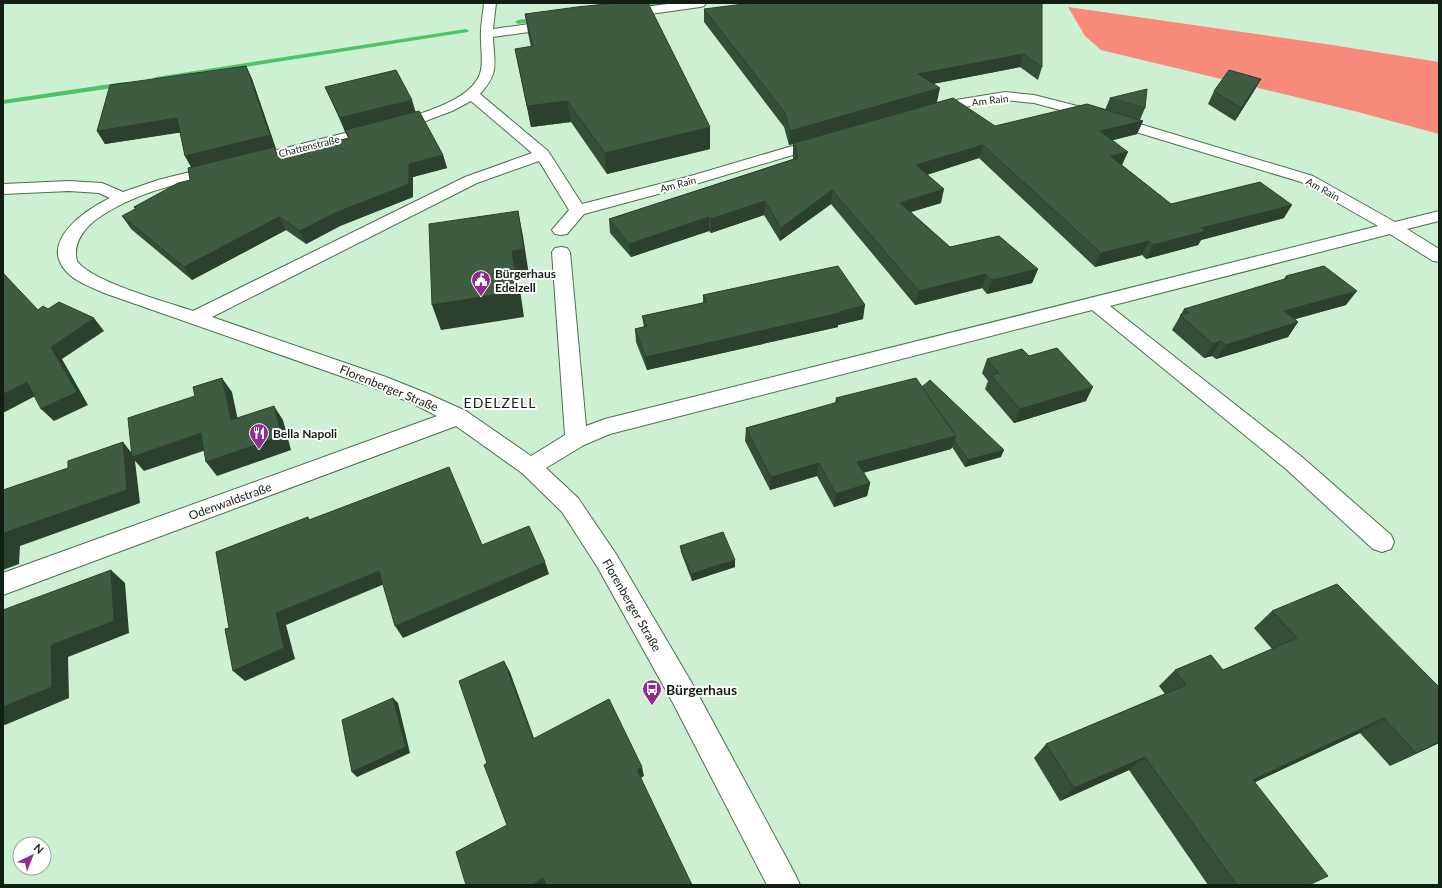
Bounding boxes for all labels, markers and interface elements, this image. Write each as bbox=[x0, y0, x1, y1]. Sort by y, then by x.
street label: Am Rain bbox=[971, 92, 1009, 108]
street label: Chattenstraße bbox=[277, 133, 341, 159]
street label: Am Rain bbox=[659, 173, 697, 195]
street label: Am Rain bbox=[1304, 175, 1342, 203]
place label: Bürgerhaus Edelzell bbox=[495, 266, 556, 295]
public building icon: Bürgerhaus Edelzell bbox=[470, 269, 492, 297]
street label: Florenberger Straße bbox=[338, 361, 440, 415]
district label: EDELZELL bbox=[464, 394, 536, 411]
restaurant icon: Bella Napoli bbox=[248, 422, 270, 450]
place label: Bella Napoli bbox=[273, 426, 337, 441]
street label: Odenwaldstraße bbox=[186, 479, 274, 523]
street label: Florenberger Straße bbox=[599, 556, 665, 654]
bus stop icon: Bürgerhaus bbox=[641, 678, 663, 706]
place label: Bürgerhaus bbox=[666, 681, 737, 698]
north arrow bbox=[12, 836, 52, 876]
text: N bbox=[32, 841, 47, 856]

